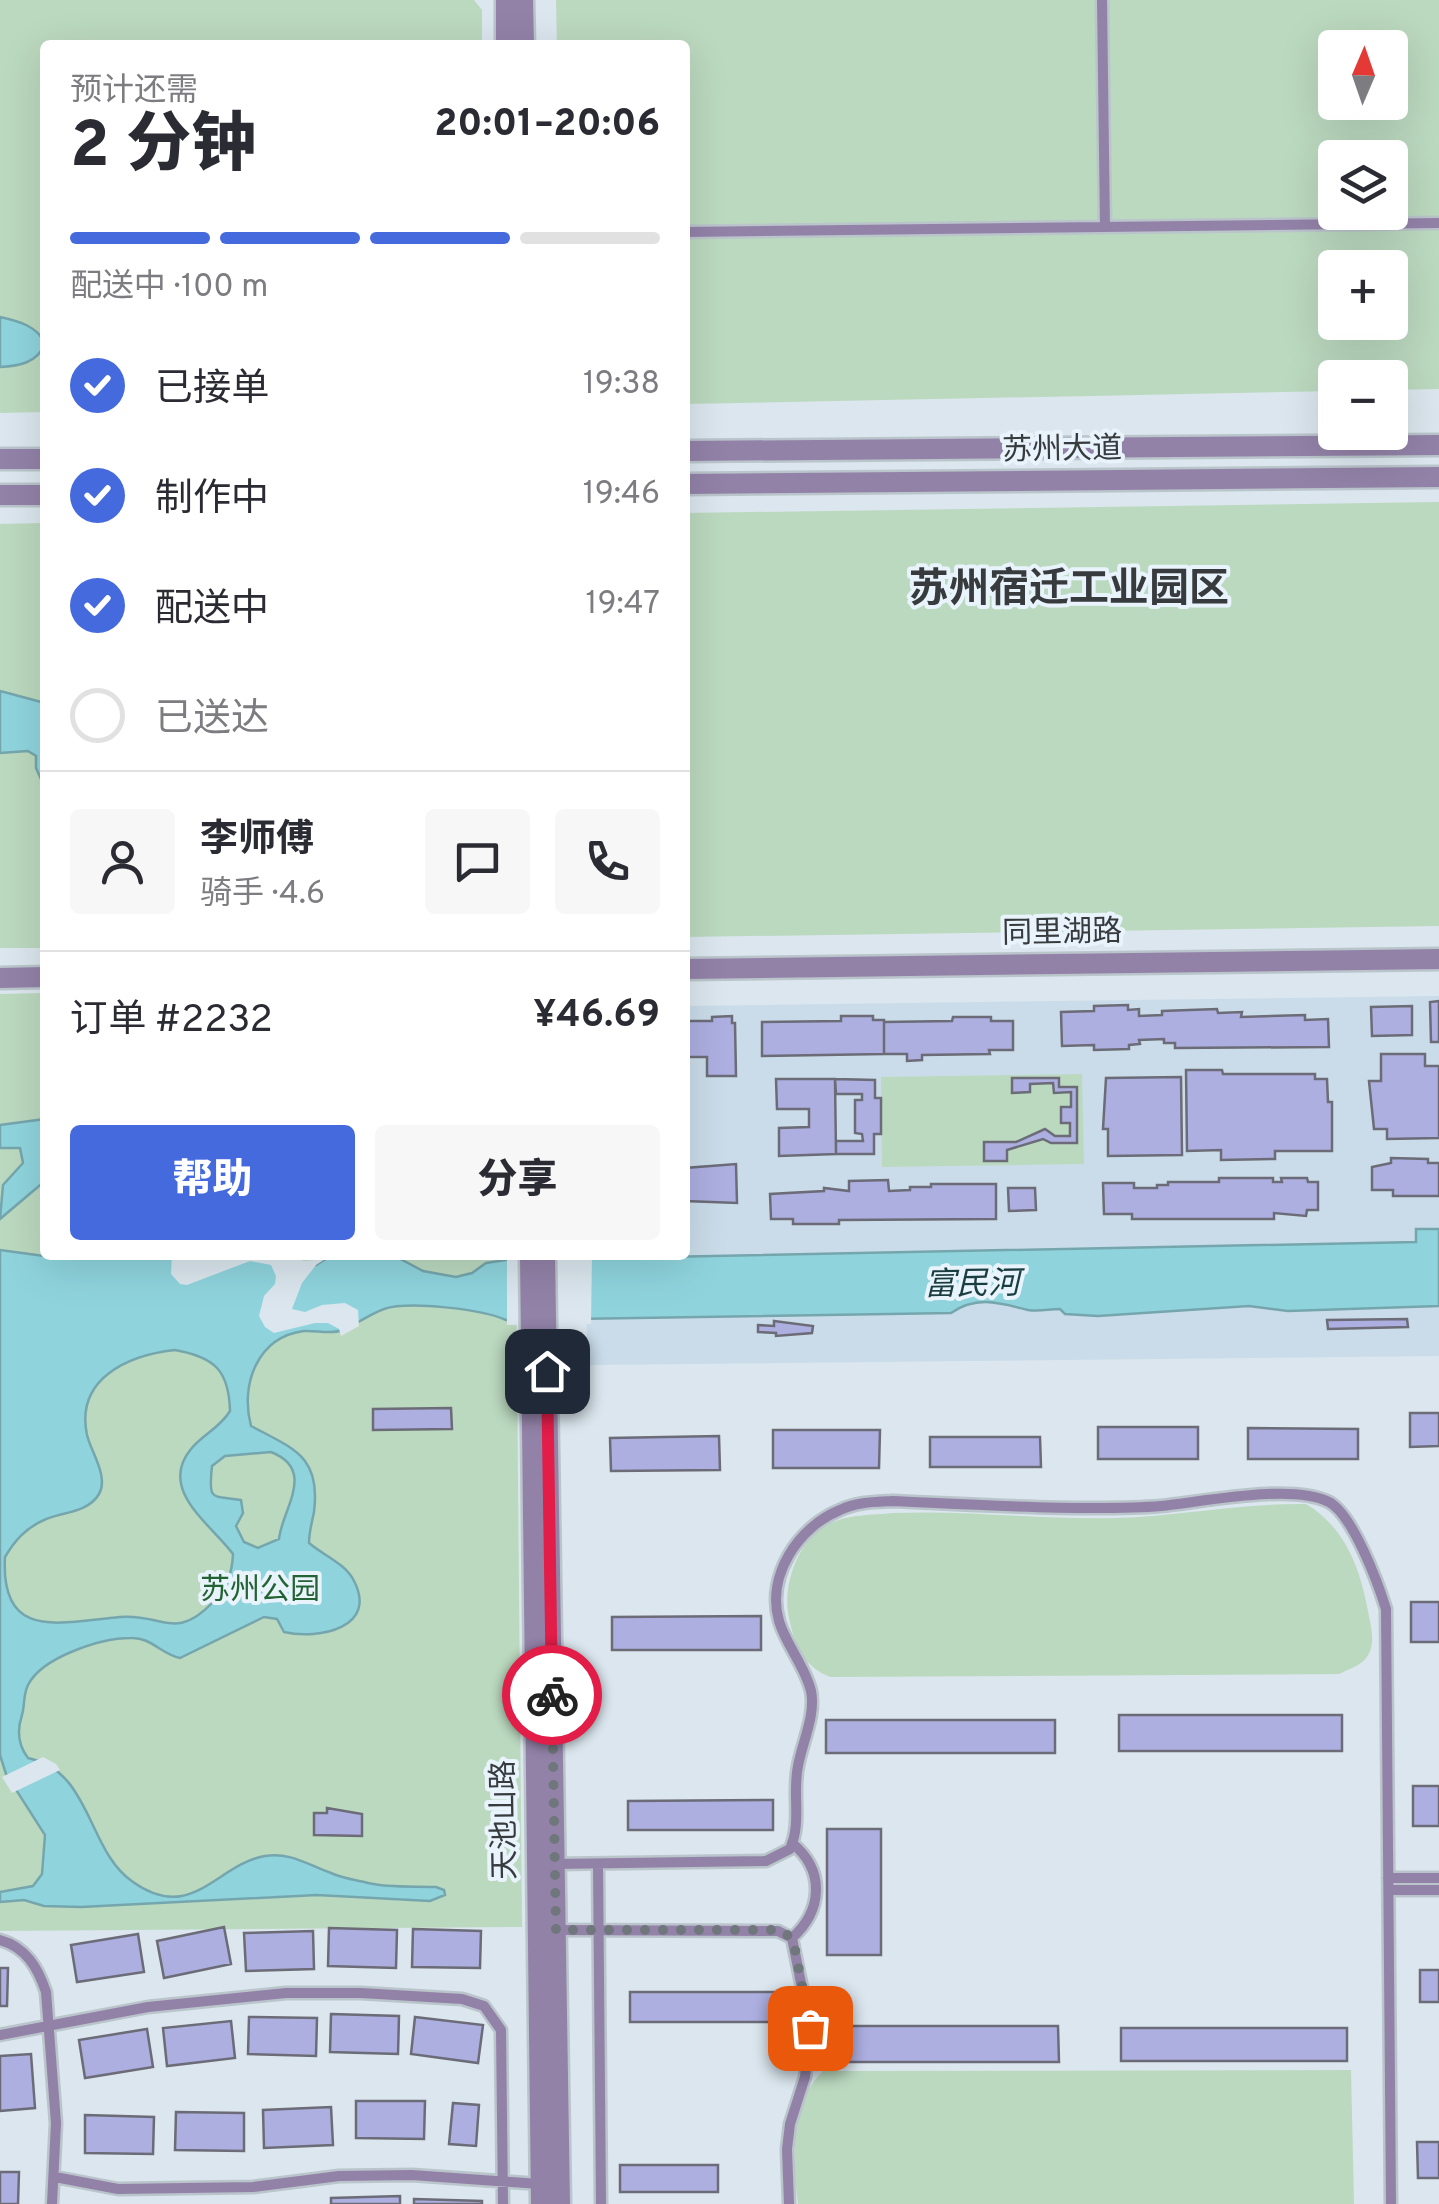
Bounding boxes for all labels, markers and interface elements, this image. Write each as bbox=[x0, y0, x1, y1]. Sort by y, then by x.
north arrow bbox=[1318, 30, 1408, 120]
map controls bbox=[1318, 30, 1408, 450]
text: 预计还需 bbox=[70, 72, 198, 112]
text: 20:01–20:06 bbox=[434, 101, 660, 150]
text: 2 分钟 bbox=[70, 108, 256, 190]
button: layers bbox=[1318, 140, 1408, 230]
button: + bbox=[1318, 250, 1408, 340]
text: 配送中 · 100 m bbox=[70, 268, 268, 308]
icon: check bbox=[70, 358, 125, 413]
button: − bbox=[1318, 360, 1408, 450]
text: 19:38 bbox=[583, 365, 660, 405]
text: 已接单 bbox=[155, 366, 269, 415]
street label: 苏州大道 bbox=[1002, 431, 1122, 471]
icon: check bbox=[70, 468, 125, 523]
text: 19:46 bbox=[583, 475, 660, 515]
text: 制作中 bbox=[155, 476, 269, 525]
district label: 苏州宿迁工业园区 bbox=[909, 566, 1229, 616]
icon: check bbox=[70, 578, 125, 633]
text: 19:47 bbox=[586, 585, 660, 625]
text: 配送中 bbox=[155, 586, 269, 635]
text: 已送达 bbox=[155, 696, 269, 745]
button: person bbox=[70, 809, 175, 914]
button: chat bbox=[425, 809, 530, 914]
button: phone bbox=[555, 809, 660, 914]
text: 李师傅 bbox=[200, 817, 314, 866]
text: 骑手 · 4.6 bbox=[200, 875, 325, 915]
street label: 同里湖路 bbox=[1002, 914, 1122, 954]
text: ¥46.69 bbox=[533, 992, 660, 1041]
text: 订单 #2232 bbox=[70, 997, 273, 1046]
button: 帮助 bbox=[70, 1125, 355, 1240]
button: 分享 bbox=[375, 1125, 660, 1240]
water label: 富民河 bbox=[924, 1265, 1026, 1307]
pin bbox=[505, 1329, 590, 1414]
icon: home bbox=[520, 1344, 575, 1399]
park label: 苏州公园 bbox=[200, 1573, 320, 1610]
courier bbox=[502, 1645, 602, 1745]
icon: bike bbox=[525, 1668, 580, 1723]
street label: 天池山路 bbox=[486, 1760, 526, 1880]
pin bbox=[768, 1986, 853, 2071]
icon: bag bbox=[783, 2001, 838, 2056]

